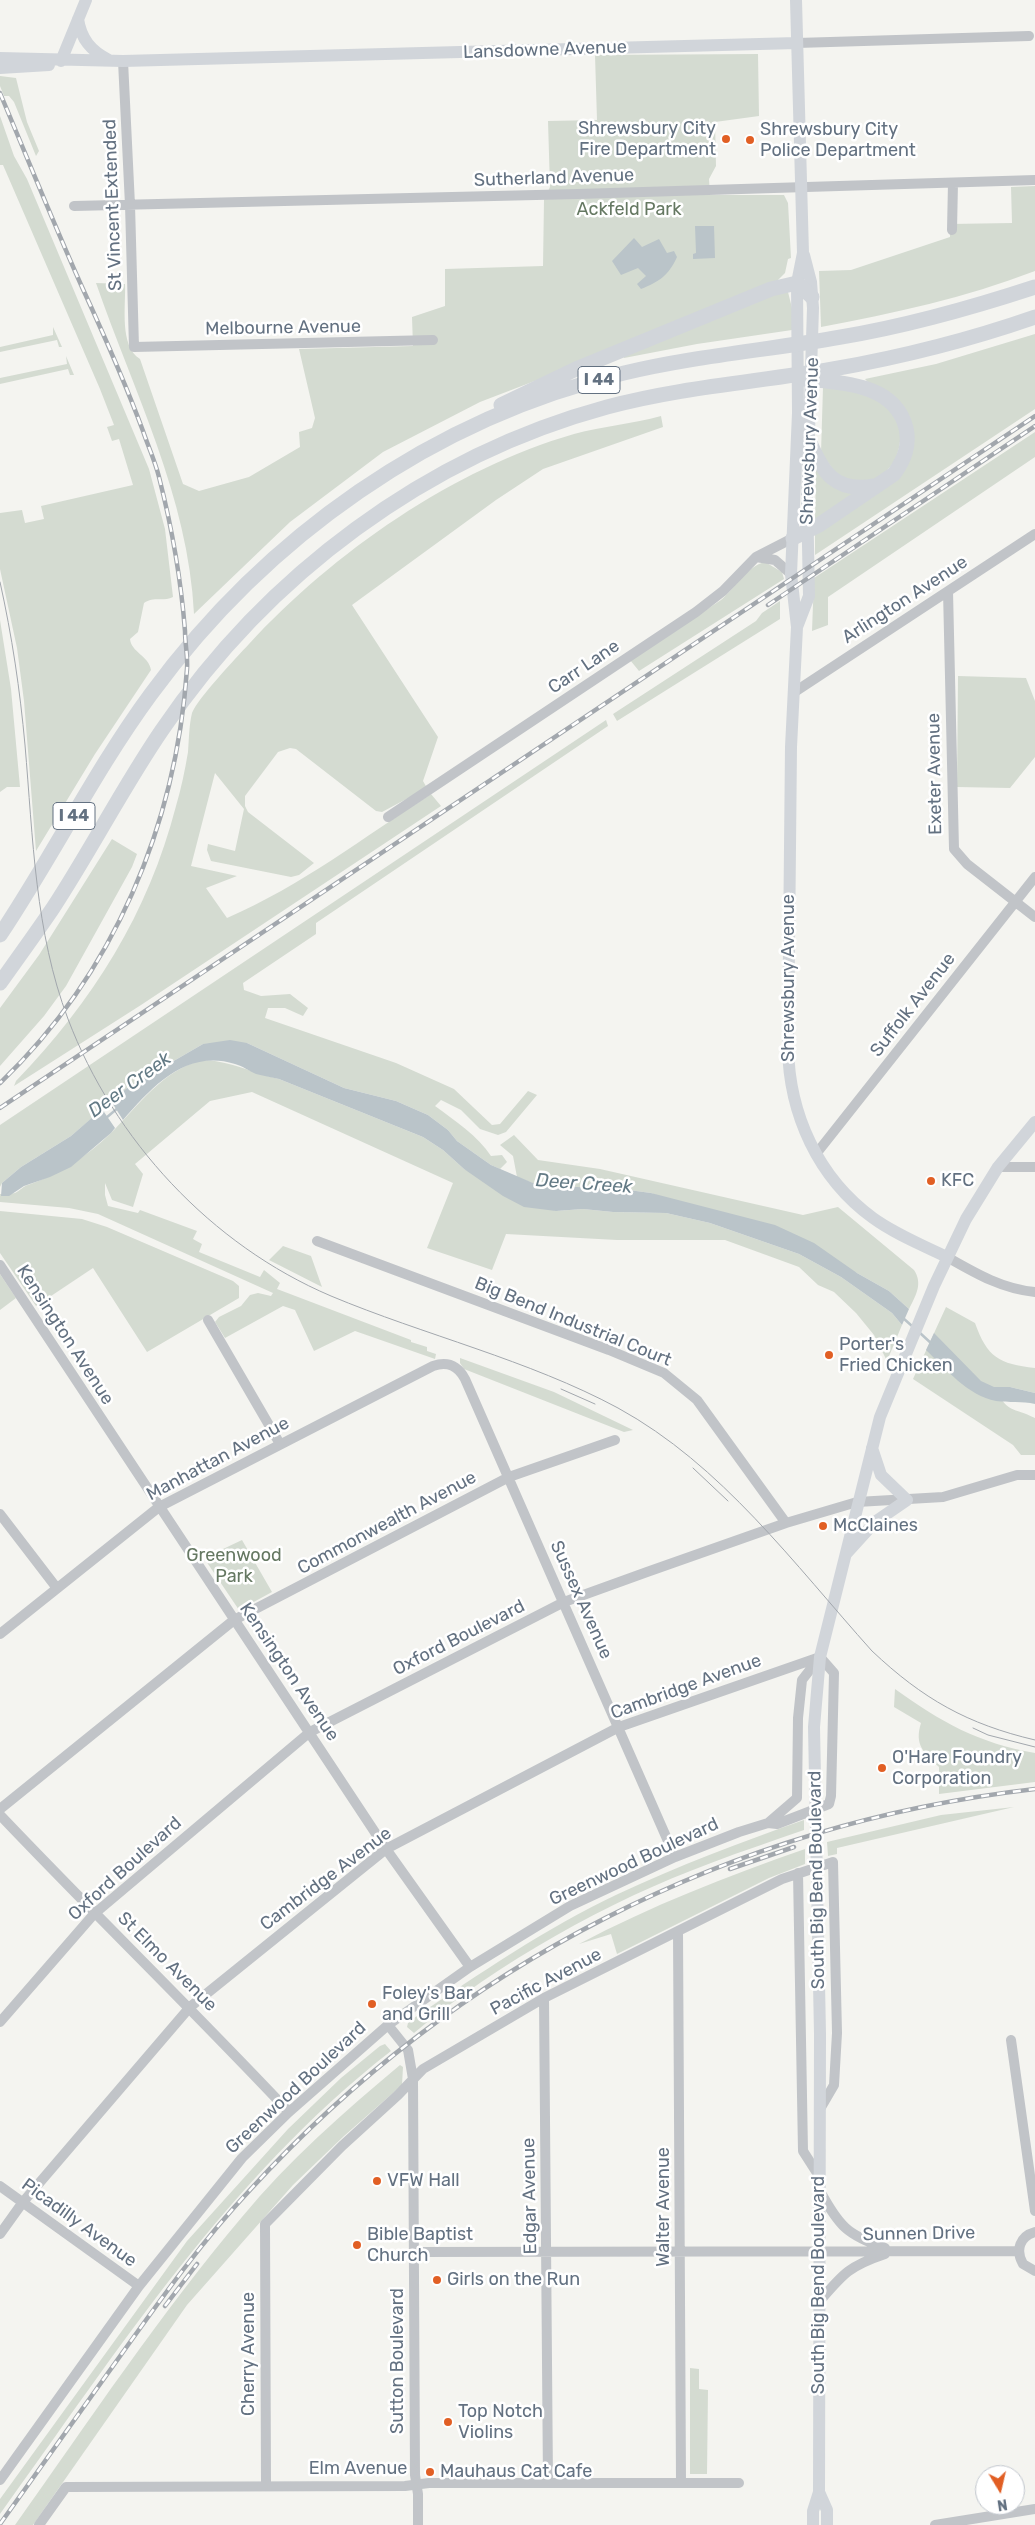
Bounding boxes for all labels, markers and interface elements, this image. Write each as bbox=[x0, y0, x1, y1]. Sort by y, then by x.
street label: Lansdowne Avenue bbox=[463, 36, 627, 64]
place label: Shrewsbury City Fire Department bbox=[578, 118, 716, 160]
street label: St Vincent Extended bbox=[99, 119, 127, 291]
place label: Shrewsbury City Police Department bbox=[760, 119, 916, 162]
marker: Shrewsbury City Fire Department bbox=[720, 133, 732, 145]
marker: Shrewsbury City Police Department bbox=[744, 134, 756, 146]
street label: Sutherland Avenue bbox=[474, 164, 634, 192]
park label: Ackfeld Park bbox=[577, 199, 681, 221]
street label: Melbourne Avenue bbox=[205, 316, 361, 340]
street label: Shrewsbury Avenue bbox=[796, 357, 824, 525]
road number: I 44 bbox=[578, 366, 620, 394]
street label: Arlington Avenue bbox=[838, 551, 972, 649]
street label: Carr Lane bbox=[544, 635, 624, 699]
street label: Exeter Avenue bbox=[923, 713, 947, 835]
road number: I 44 bbox=[53, 802, 95, 829]
street label: Shrewsbury Avenue bbox=[778, 894, 800, 1062]
street label: Suffolk Avenue bbox=[866, 949, 960, 1061]
water label: Deer Creek bbox=[84, 1047, 176, 1123]
water label: Deer Creek bbox=[535, 1169, 633, 1199]
place label: KFC bbox=[941, 1170, 974, 1192]
marker: KFC bbox=[925, 1175, 937, 1187]
street label: Kensington Avenue bbox=[12, 1261, 118, 1409]
street label: Big Bend Industrial Court bbox=[472, 1273, 674, 1371]
place label: Porter's Fried Chicken bbox=[839, 1334, 953, 1376]
marker: Porter's Fried Chicken bbox=[823, 1349, 835, 1361]
street label: Manhattan Avenue bbox=[143, 1412, 293, 1506]
street label: Commonwealth Avenue bbox=[294, 1467, 480, 1579]
place label: McClaines bbox=[833, 1515, 918, 1537]
marker: McClaines bbox=[817, 1520, 829, 1532]
street label: Sussex Avenue bbox=[545, 1537, 617, 1663]
park label: Greenwood Park bbox=[186, 1545, 282, 1588]
street label: Oxford Boulevard bbox=[390, 1595, 528, 1681]
street label: Kensington Avenue bbox=[235, 1599, 343, 1745]
street label: Cambridge Avenue bbox=[608, 1650, 764, 1724]
place label: O'Hare Foundry Corporation bbox=[892, 1747, 1022, 1790]
marker: O'Hare Foundry Corporation bbox=[876, 1762, 888, 1774]
street label: South Big Bend Boulevard bbox=[804, 1770, 830, 1990]
street label: Oxford Boulevard bbox=[64, 1812, 186, 1926]
street label: Greenwood Boulevard bbox=[546, 1813, 722, 1911]
street label: Cambridge Avenue bbox=[256, 1823, 396, 1935]
street label: St Elmo Avenue bbox=[113, 1908, 221, 2016]
street label: Pacific Avenue bbox=[487, 1944, 605, 2020]
place label: Foley's Bar and Grill bbox=[382, 1983, 473, 2026]
marker: Foley's Bar and Grill bbox=[366, 1998, 378, 2010]
street label: Greenwood Boulevard bbox=[221, 2017, 371, 2159]
street label: Edgar Avenue bbox=[518, 2138, 542, 2254]
street label: Walter Avenue bbox=[653, 2147, 675, 2267]
place label: VFW Hall bbox=[387, 2170, 460, 2192]
street label: Picadilly Avenue bbox=[17, 2174, 141, 2272]
marker: VFW Hall bbox=[371, 2175, 383, 2187]
street label: South Big Bend Boulevard bbox=[808, 2176, 830, 2394]
street label: Sunnen Drive bbox=[863, 2222, 975, 2246]
place label: Bible Baptist Church bbox=[367, 2224, 473, 2266]
marker: Bible Baptist Church bbox=[351, 2239, 363, 2251]
place label: Girls on the Run bbox=[447, 2269, 580, 2291]
marker: Girls on the Run bbox=[431, 2274, 443, 2286]
street label: Sutton Boulevard bbox=[387, 2288, 409, 2434]
street label: Cherry Avenue bbox=[238, 2292, 260, 2416]
place label: Top Notch Violins bbox=[458, 2401, 543, 2444]
marker: Top Notch Violins bbox=[442, 2416, 454, 2428]
street label: Elm Avenue bbox=[309, 2458, 407, 2480]
place label: Mauhaus Cat Cafe bbox=[440, 2461, 592, 2483]
north arrow bbox=[975, 2465, 1025, 2515]
marker: Mauhaus Cat Cafe bbox=[424, 2466, 436, 2478]
text: N bbox=[996, 2495, 1009, 2514]

